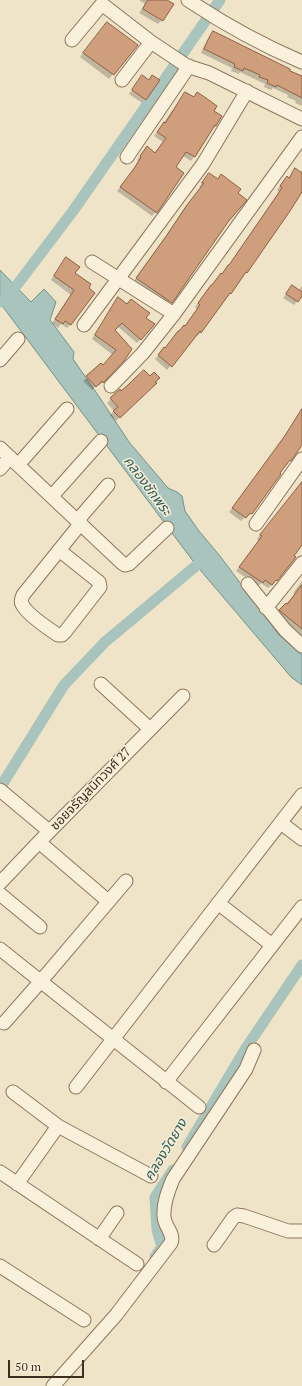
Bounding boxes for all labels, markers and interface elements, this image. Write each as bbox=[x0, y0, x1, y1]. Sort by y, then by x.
water label: คลองชักพระ bbox=[119, 453, 175, 519]
street label: ซอยจรัญสนิทวงศ์ 27 bbox=[47, 744, 135, 834]
water label: คลองวัดยาง bbox=[141, 1116, 191, 1184]
scale bar bbox=[10, 1352, 86, 1378]
text: 50 m bbox=[15, 1359, 41, 1374]

